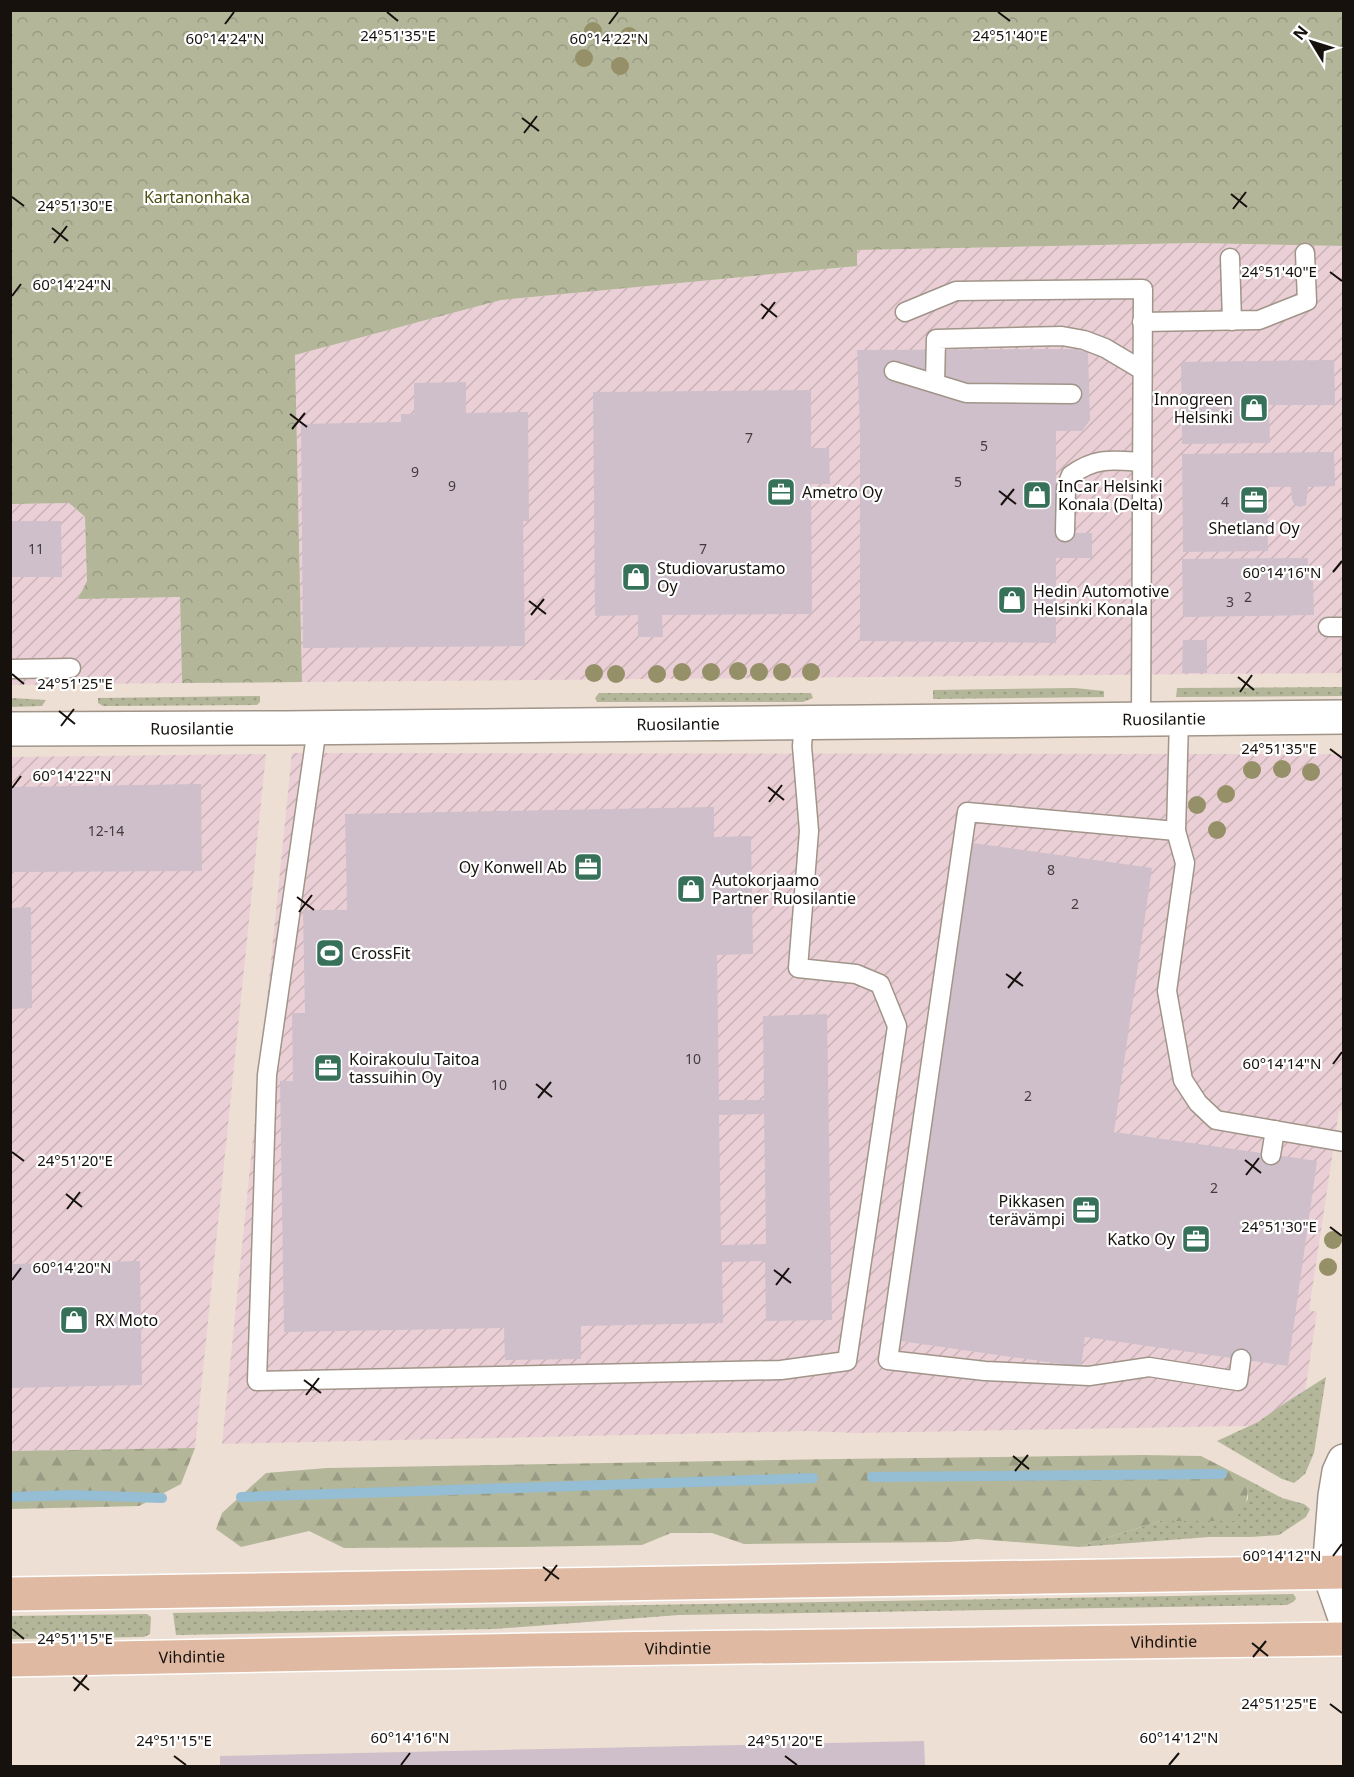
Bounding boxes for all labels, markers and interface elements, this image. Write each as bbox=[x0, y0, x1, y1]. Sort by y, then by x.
north arrow bbox=[1282, 12, 1342, 72]
text: N bbox=[1288, 21, 1313, 45]
text: 24°51'35"E bbox=[360, 25, 436, 45]
text: 24°51'40"E bbox=[972, 25, 1048, 45]
text: 60°14'24"N bbox=[186, 28, 264, 48]
text: 60°14'22"N bbox=[570, 28, 648, 48]
park label: Kartanonhaka bbox=[144, 186, 250, 208]
text: 24°51'30"E bbox=[37, 195, 113, 215]
text: 24°51'40"E bbox=[1241, 261, 1317, 281]
text: 60°14'24"N bbox=[33, 274, 111, 294]
place label: Innogreen Helsinki bbox=[1154, 388, 1233, 428]
shop icon: Innogreen Helsinki bbox=[1238, 392, 1270, 424]
house number: 7 bbox=[745, 428, 753, 447]
house number: 5 bbox=[980, 436, 988, 455]
house number: 9 bbox=[411, 462, 419, 481]
house number: 5 bbox=[954, 472, 962, 491]
place label: InCar Helsinki Konala (Delta) bbox=[1058, 475, 1163, 515]
house number: 9 bbox=[448, 476, 456, 495]
office icon: Ametro Oy bbox=[765, 476, 797, 508]
shop icon: InCar Helsinki Konala (Delta) bbox=[1021, 479, 1053, 511]
place label: Ametro Oy bbox=[802, 481, 884, 503]
office icon: Shetland Oy bbox=[1238, 484, 1270, 516]
house number: 4 bbox=[1221, 492, 1229, 511]
place label: Shetland Oy bbox=[1208, 517, 1300, 539]
house number: 11 bbox=[28, 539, 44, 558]
house number: 7 bbox=[699, 539, 707, 558]
place label: Studiovarustamo Oy bbox=[657, 557, 785, 597]
shop icon: Studiovarustamo Oy bbox=[620, 561, 652, 593]
text: 60°14'16"N bbox=[1243, 562, 1321, 582]
place label: Hedin Automotive Helsinki Konala bbox=[1033, 580, 1169, 620]
shop icon: Hedin Automotive Helsinki Konala bbox=[996, 584, 1028, 616]
house number: 2 bbox=[1244, 587, 1252, 606]
house number: 3 bbox=[1226, 592, 1234, 611]
text: 24°51'25"E bbox=[37, 673, 113, 693]
street label: Ruosilantie bbox=[1122, 707, 1206, 730]
street label: Ruosilantie bbox=[636, 712, 720, 735]
street label: Ruosilantie bbox=[150, 717, 234, 739]
text: 24°51'35"E bbox=[1241, 738, 1317, 758]
text: 60°14'22"N bbox=[33, 765, 111, 785]
house number: 12-14 bbox=[88, 821, 124, 840]
office icon: Oy Konwell Ab bbox=[572, 851, 604, 883]
place label: Oy Konwell Ab bbox=[459, 856, 567, 878]
house number: 8 bbox=[1047, 860, 1055, 879]
place label: Autokorjaamo Partner Ruosilantie bbox=[712, 869, 856, 909]
shop icon: Autokorjaamo Partner Ruosilantie bbox=[675, 873, 707, 905]
house number: 2 bbox=[1071, 894, 1079, 913]
sports icon: CrossFit bbox=[314, 937, 346, 969]
place label: CrossFit bbox=[351, 942, 411, 964]
place label: Koirakoulu Taitoa tassuihin Oy bbox=[349, 1048, 479, 1088]
house number: 10 bbox=[685, 1049, 701, 1068]
office icon: Koirakoulu Taitoa tassuihin Oy bbox=[312, 1052, 344, 1084]
text: 60°14'14"N bbox=[1243, 1053, 1321, 1073]
house number: 10 bbox=[491, 1075, 507, 1094]
house number: 2 bbox=[1024, 1086, 1032, 1105]
text: 24°51'20"E bbox=[37, 1150, 113, 1170]
house number: 2 bbox=[1210, 1178, 1218, 1197]
place label: Pikkasen terävämpi bbox=[989, 1190, 1065, 1230]
office icon: Pikkasen terävämpi bbox=[1070, 1194, 1102, 1226]
text: 24°51'30"E bbox=[1241, 1216, 1317, 1236]
office icon: Katko Oy bbox=[1180, 1223, 1212, 1255]
place label: Katko Oy bbox=[1107, 1228, 1176, 1250]
text: 60°14'20"N bbox=[33, 1257, 111, 1277]
shop icon: RX Moto bbox=[58, 1304, 90, 1336]
place label: RX Moto bbox=[95, 1309, 158, 1331]
text: 60°14'12"N bbox=[1243, 1545, 1321, 1565]
text: 24°51'15"E bbox=[37, 1628, 113, 1648]
street label: Vihdintie bbox=[1130, 1630, 1197, 1653]
street label: Vihdintie bbox=[645, 1637, 711, 1659]
street label: Vihdintie bbox=[159, 1645, 225, 1668]
text: 24°51'25"E bbox=[1241, 1693, 1317, 1713]
text: 60°14'16"N bbox=[371, 1727, 449, 1747]
text: 60°14'12"N bbox=[1140, 1727, 1218, 1747]
text: 24°51'15"E bbox=[136, 1730, 212, 1750]
text: 24°51'20"E bbox=[747, 1730, 823, 1750]

